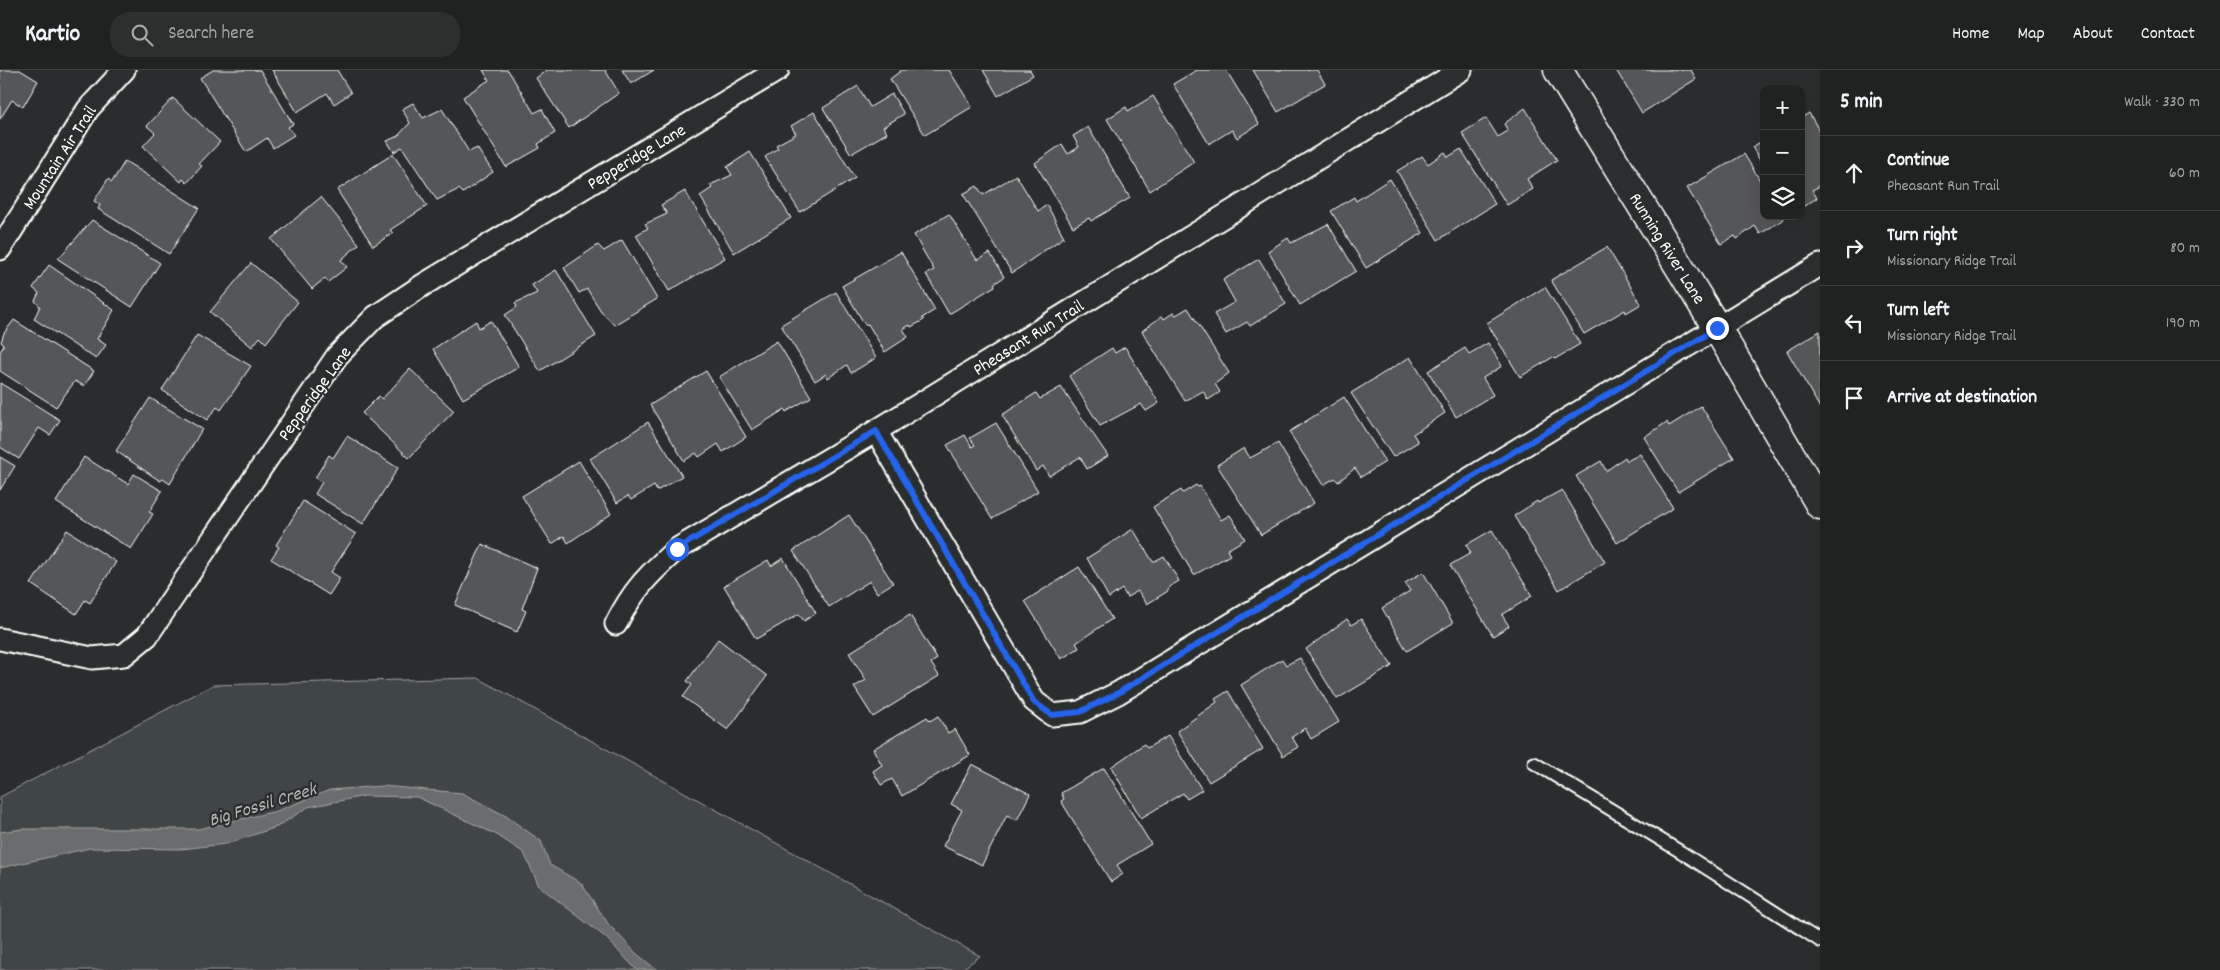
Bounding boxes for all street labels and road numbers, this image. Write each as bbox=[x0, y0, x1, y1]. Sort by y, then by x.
street label: Mountain Air Trail bbox=[18, 101, 104, 215]
street label: Pepperidge Lane bbox=[583, 119, 691, 197]
street label: Running River Lane bbox=[1622, 189, 1710, 310]
street label: Pheasant Run Trail bbox=[969, 295, 1090, 383]
street label: Pepperidge Lane bbox=[273, 342, 359, 447]

